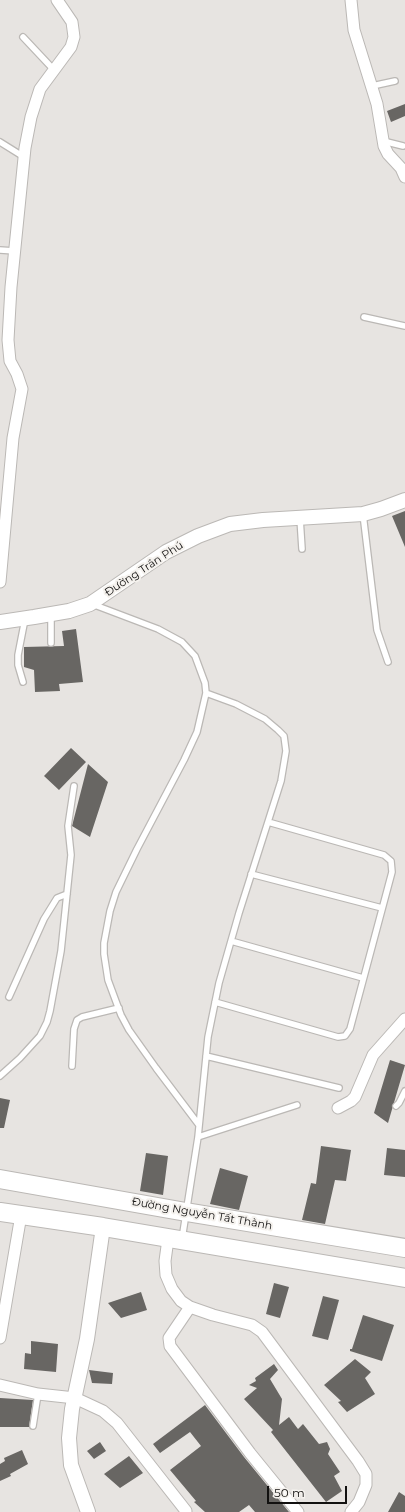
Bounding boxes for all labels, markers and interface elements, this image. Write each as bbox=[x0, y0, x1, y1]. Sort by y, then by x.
street label: Đường Trần Phú bbox=[102, 539, 186, 599]
street label: Đường Nguyễn Tất Thành bbox=[131, 1195, 273, 1233]
scale bar bbox=[269, 1478, 349, 1504]
text: 50 m bbox=[274, 1485, 305, 1500]

